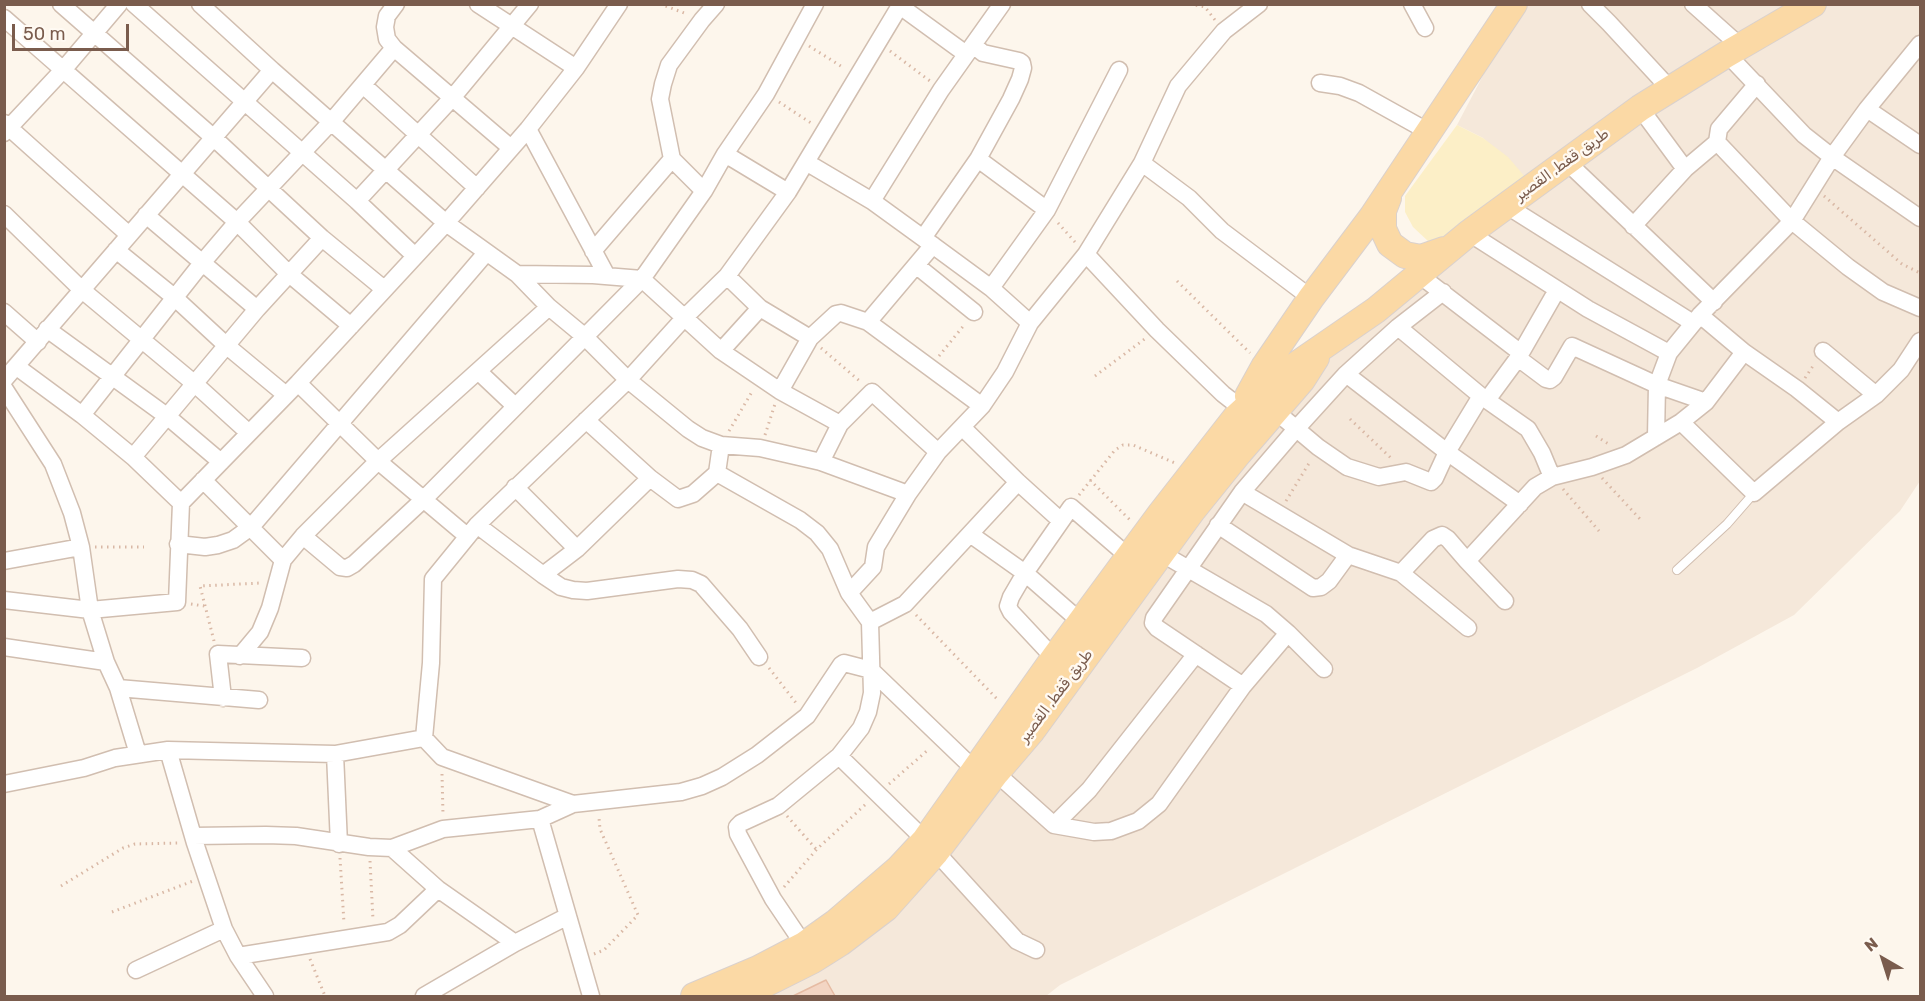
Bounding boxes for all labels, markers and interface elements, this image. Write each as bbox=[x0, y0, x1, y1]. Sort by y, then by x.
scale bar bbox=[15, 12, 132, 50]
text: 50 m bbox=[23, 23, 66, 45]
street label: طريق قفط, القصير bbox=[1512, 125, 1612, 205]
street label: طريق قفط, القصير bbox=[1015, 646, 1097, 746]
north arrow bbox=[1853, 929, 1913, 989]
text: N bbox=[1861, 934, 1882, 956]

